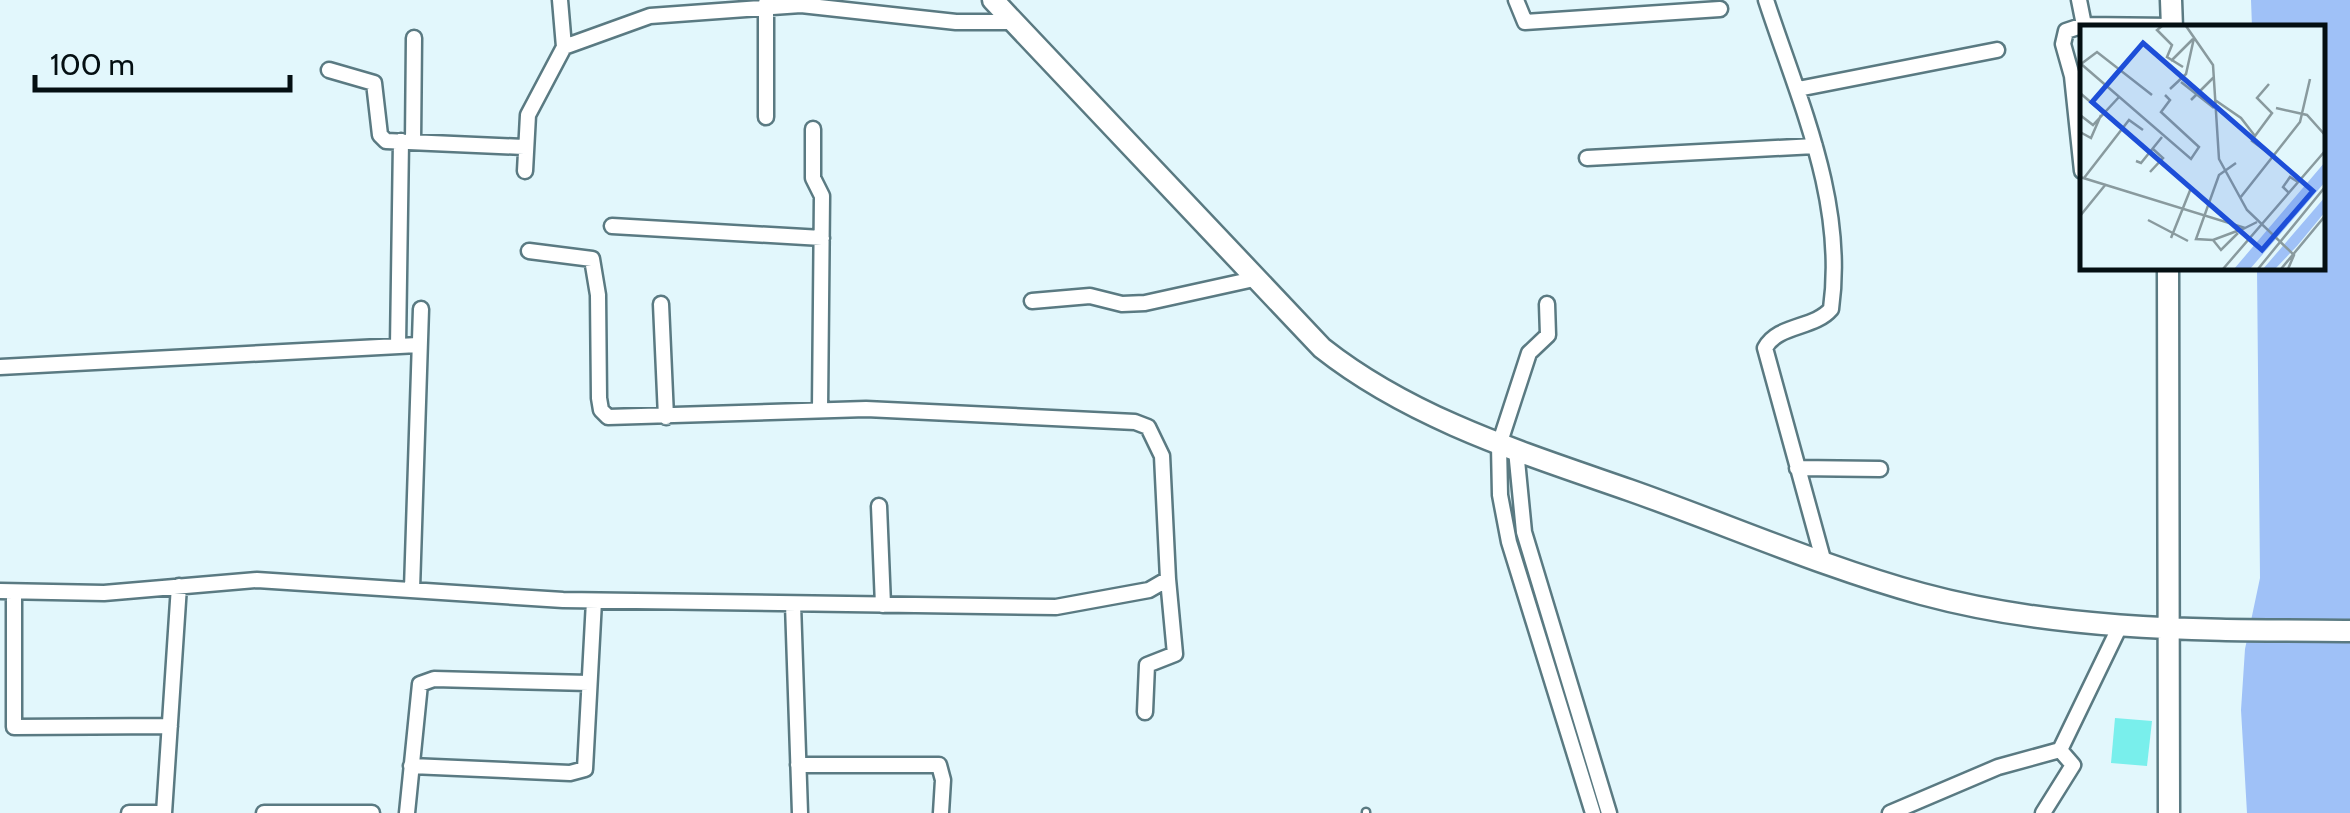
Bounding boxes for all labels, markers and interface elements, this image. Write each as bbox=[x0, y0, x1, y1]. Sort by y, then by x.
inset map bbox=[2080, 25, 2325, 270]
scale bar bbox=[35, 30, 290, 92]
text: 100 m bbox=[50, 46, 135, 83]

